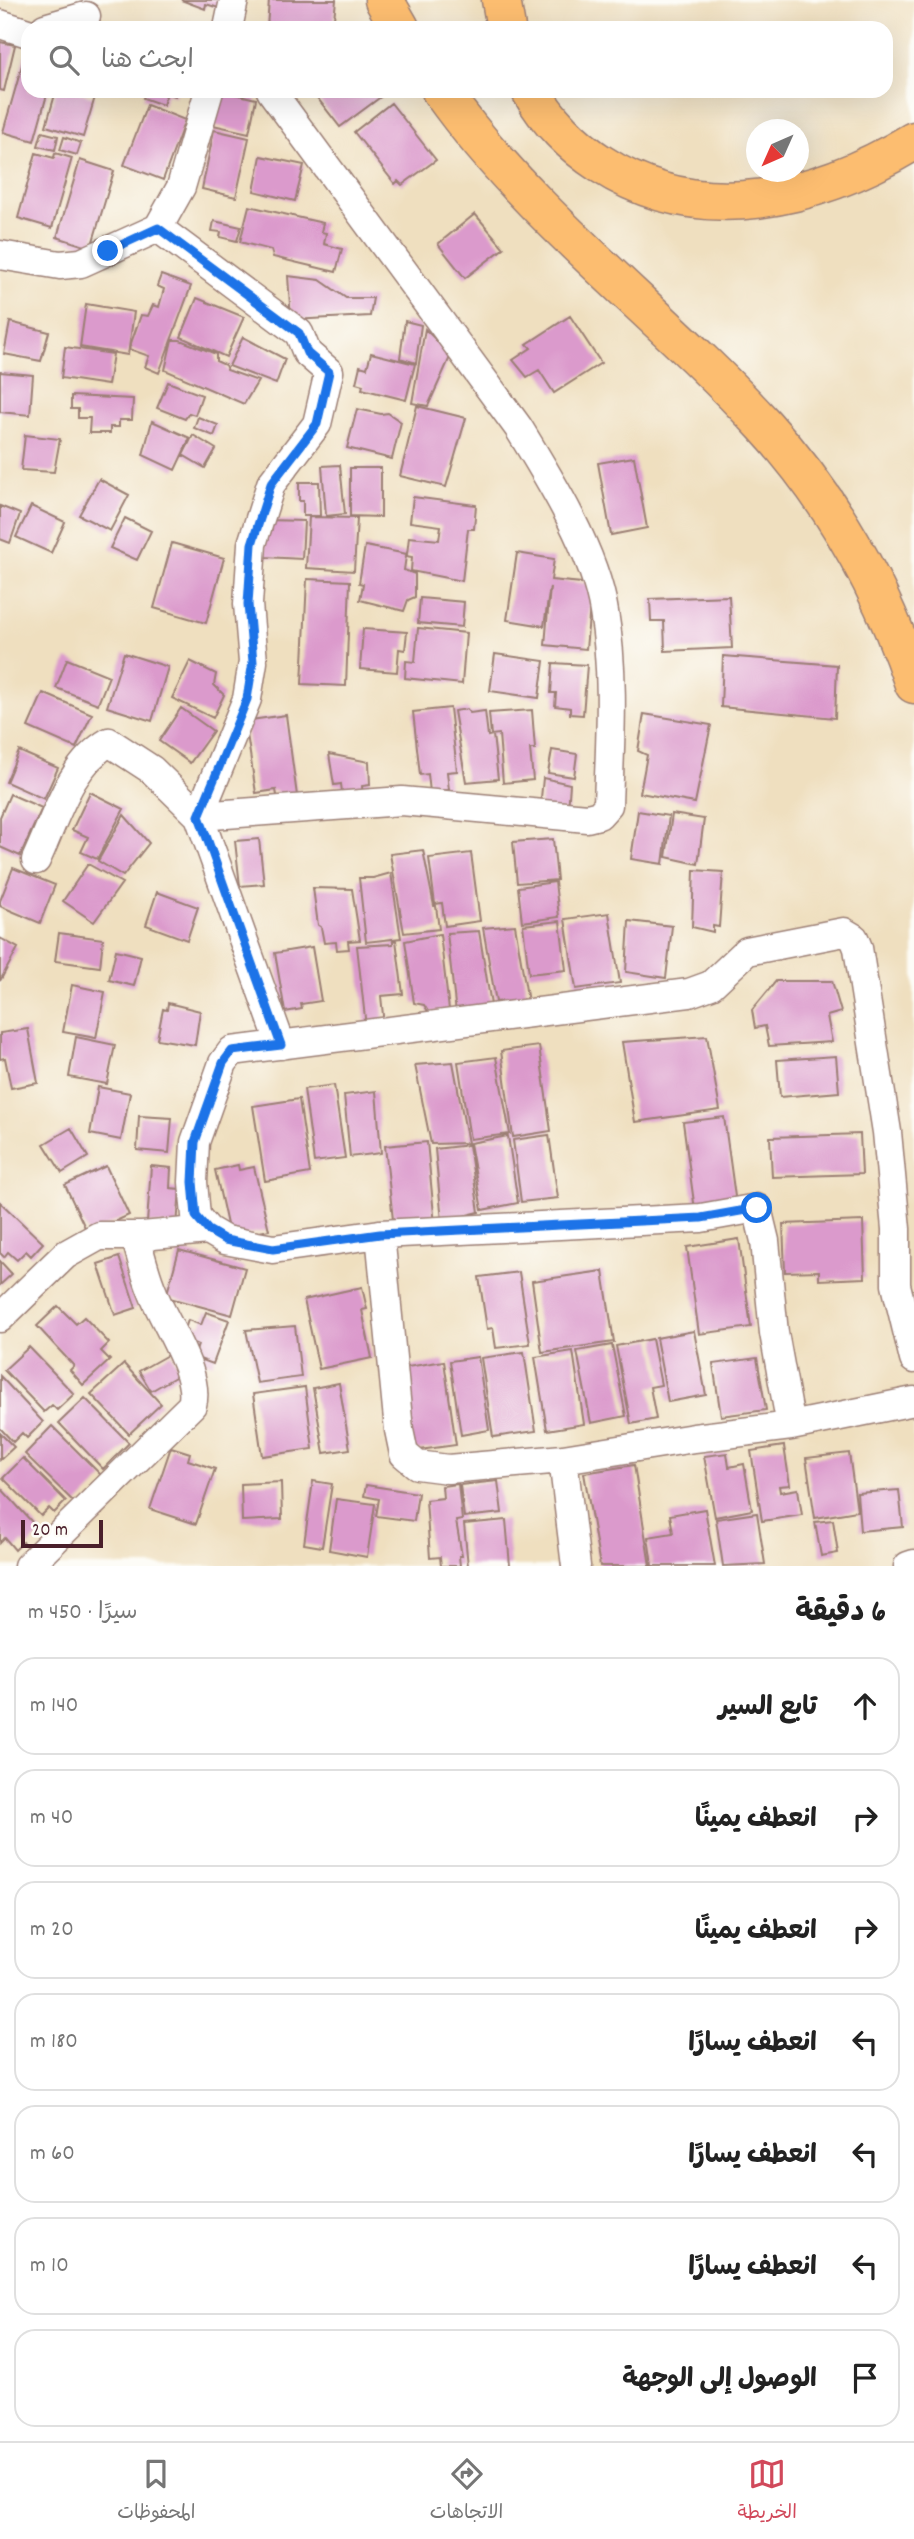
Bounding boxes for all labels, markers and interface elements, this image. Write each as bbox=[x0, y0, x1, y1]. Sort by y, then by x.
search box bbox=[21, 21, 893, 98]
icon: search bbox=[45, 41, 83, 79]
text: ابحث هنا bbox=[101, 43, 194, 80]
north arrow bbox=[746, 119, 809, 182]
route end bbox=[92, 235, 123, 266]
route start bbox=[741, 1192, 772, 1223]
scale bar bbox=[21, 1517, 103, 1549]
text: 20 m bbox=[32, 1518, 68, 1545]
text: 6 دقيقة bbox=[795, 1593, 886, 1636]
text: سيرًا · 450 m bbox=[28, 1597, 138, 1630]
icon: ahead bbox=[846, 1687, 884, 1725]
text: 140 m bbox=[30, 1690, 78, 1723]
text: تابع السير bbox=[718, 1690, 817, 1727]
icon: right bbox=[846, 1799, 884, 1837]
text: 40 m bbox=[30, 1802, 73, 1835]
text: انعطف يمينًا bbox=[695, 1802, 817, 1839]
icon: right bbox=[846, 1911, 884, 1949]
text: 20 m bbox=[30, 1914, 74, 1947]
text: انعطف يمينًا bbox=[695, 1914, 817, 1951]
icon: left bbox=[846, 2023, 884, 2061]
text: 180 m bbox=[30, 2026, 78, 2059]
text: انعطف يسارًا bbox=[688, 2026, 817, 2063]
icon: left bbox=[846, 2135, 884, 2173]
text: 60 m bbox=[30, 2138, 75, 2171]
text: انعطف يسارًا bbox=[688, 2138, 817, 2175]
icon: left bbox=[846, 2247, 884, 2285]
text: 10 m bbox=[30, 2250, 69, 2283]
text: انعطف يسارًا bbox=[688, 2250, 817, 2287]
icon: arrive bbox=[846, 2359, 884, 2397]
text: الوصول إلى الوجهة bbox=[622, 2362, 817, 2399]
tab: المحفوظات bbox=[117, 2455, 195, 2528]
tab: الاتجاهات bbox=[430, 2455, 503, 2528]
tab: الخريطة bbox=[738, 2455, 797, 2528]

